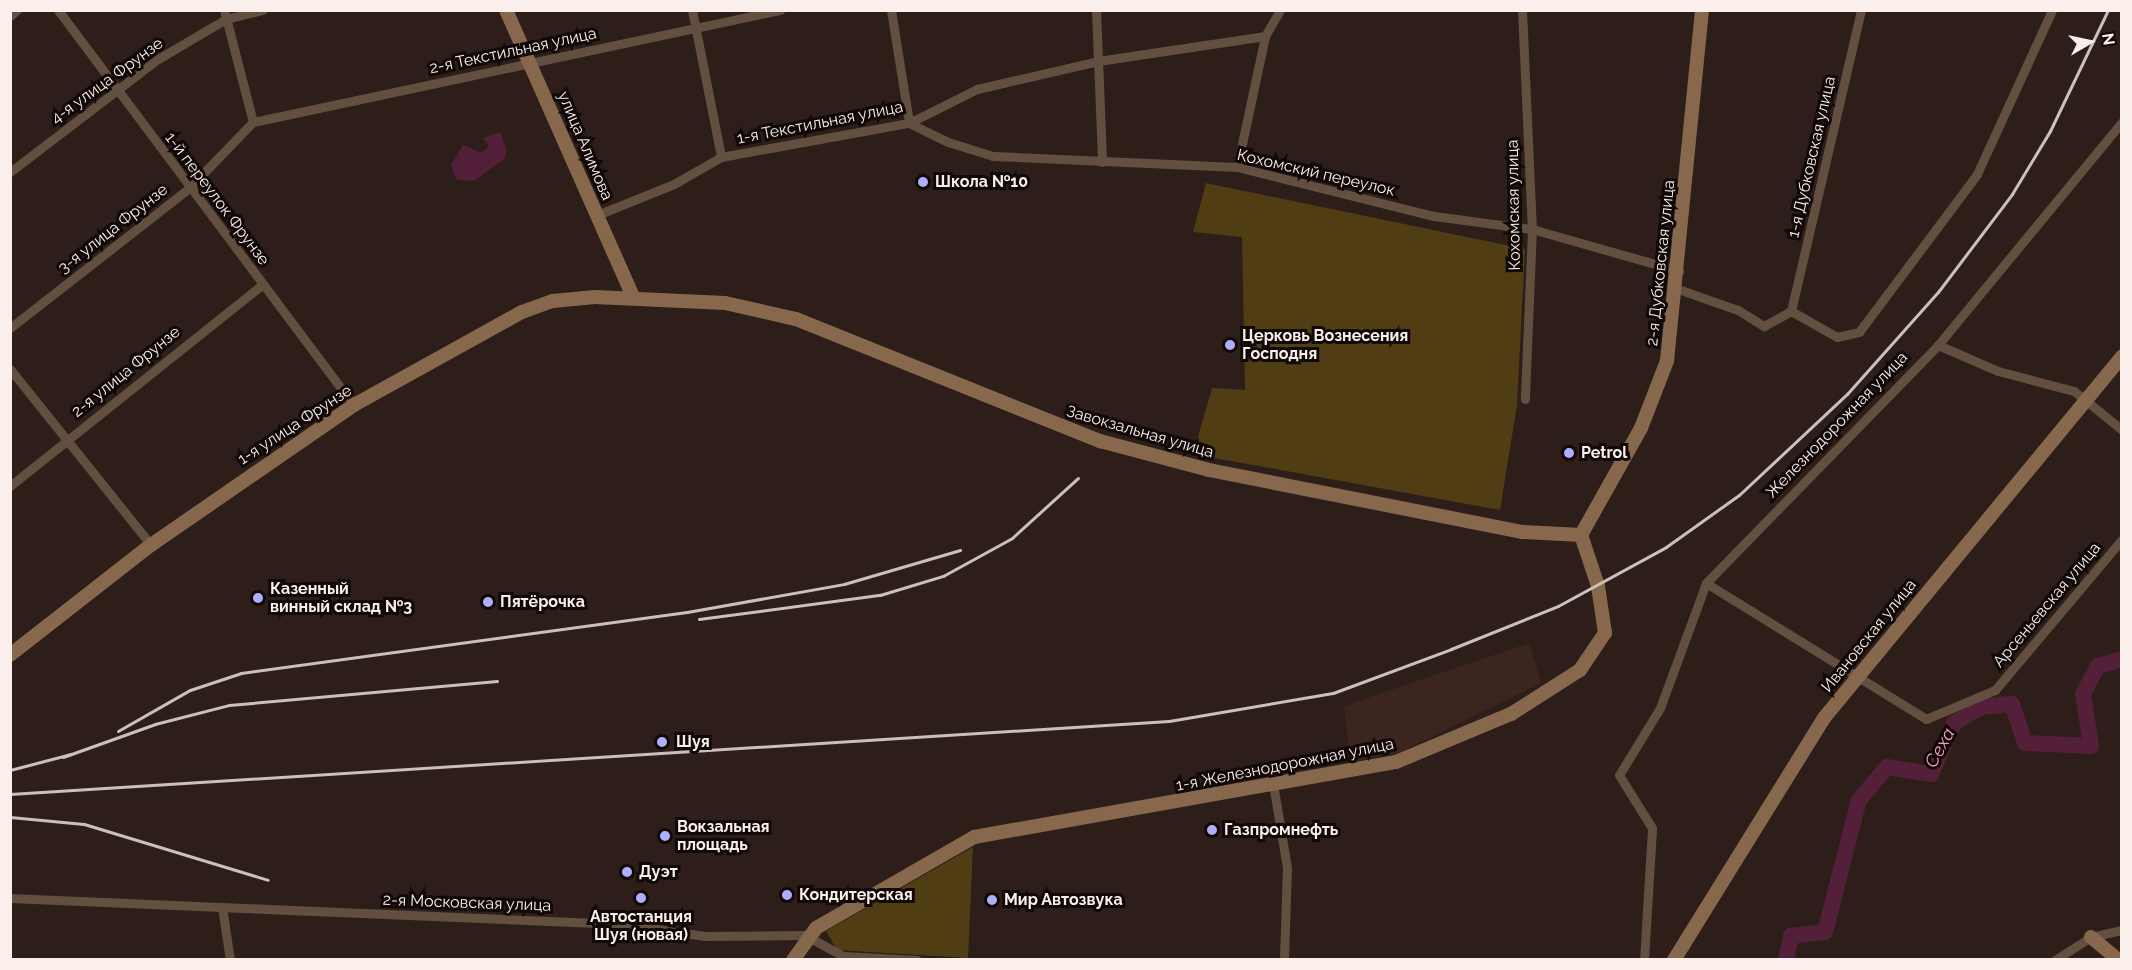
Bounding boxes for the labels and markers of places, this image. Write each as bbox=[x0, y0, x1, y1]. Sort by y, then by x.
place label: Школа №10 bbox=[935, 172, 1028, 192]
marker: Школа №10 bbox=[916, 175, 930, 189]
place label: Церковь Вознесения Господня bbox=[1242, 326, 1408, 364]
marker: Церковь Вознесения Господня bbox=[1223, 338, 1237, 352]
place label: Petrol bbox=[1581, 443, 1627, 463]
marker: Petrol bbox=[1562, 446, 1576, 460]
place label: Казенный винный склад №3 bbox=[270, 579, 412, 617]
marker: Казенный винный склад №3 bbox=[251, 591, 265, 605]
place label: Пятёрочка bbox=[500, 592, 585, 612]
marker: Пятёрочка bbox=[481, 595, 495, 609]
place label: Шуя bbox=[676, 732, 710, 752]
marker: Шуя bbox=[653, 733, 671, 751]
place label: Вокзальная площадь bbox=[677, 817, 770, 855]
place label: Газпромнефть bbox=[1224, 820, 1338, 840]
marker: Газпромнефть bbox=[1205, 823, 1219, 837]
marker: Вокзальная площадь bbox=[658, 829, 672, 843]
place label: Дуэт bbox=[639, 862, 678, 882]
marker: Дуэт bbox=[620, 865, 634, 879]
place label: Кондитерская bbox=[799, 885, 913, 905]
marker: Кондитерская bbox=[780, 888, 794, 902]
place label: Мир Автозвука bbox=[1004, 890, 1123, 910]
marker: Автостанция Шуя (новая) bbox=[634, 891, 648, 905]
marker: Мир Автозвука bbox=[985, 893, 999, 907]
place label: Автостанция Шуя (новая) bbox=[590, 907, 692, 945]

